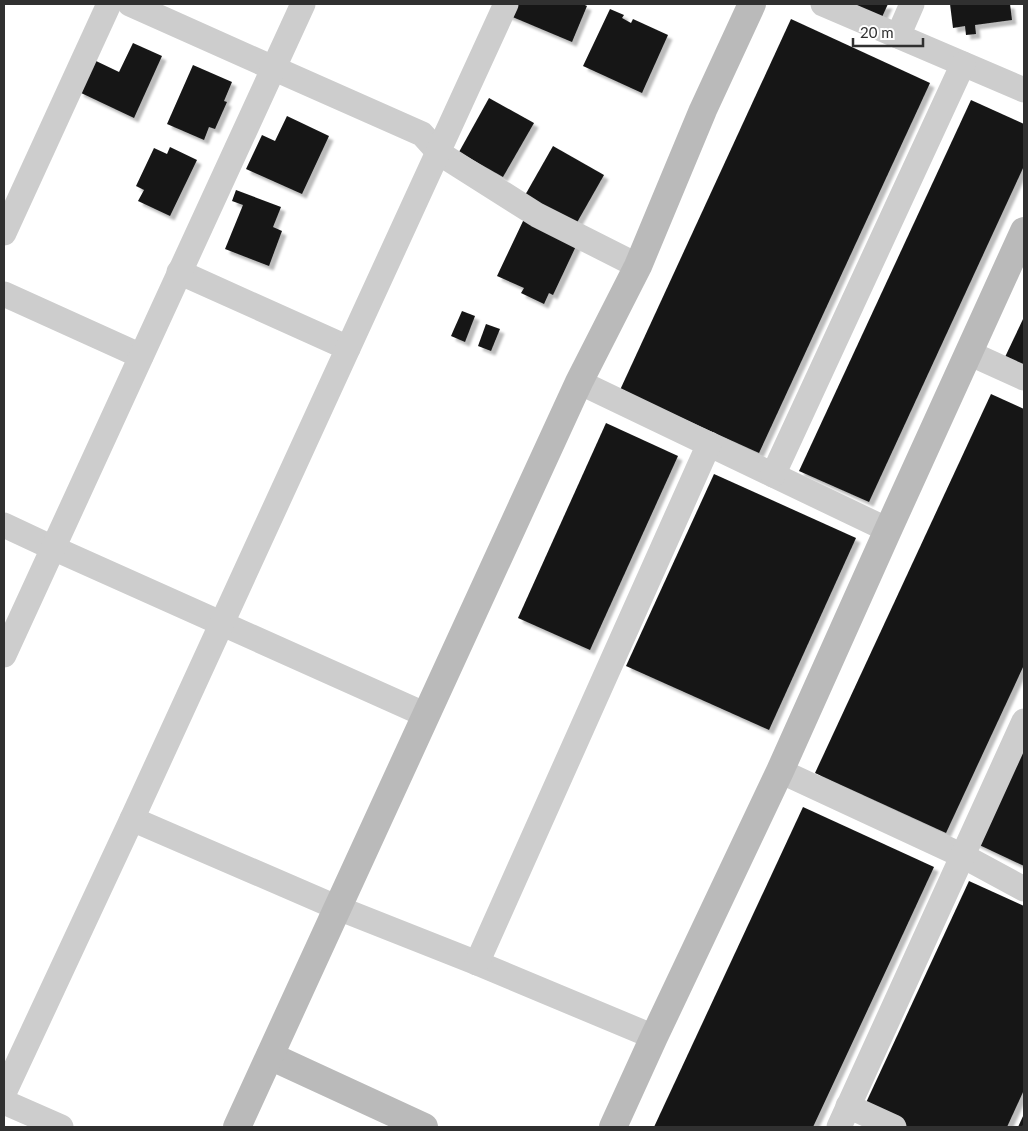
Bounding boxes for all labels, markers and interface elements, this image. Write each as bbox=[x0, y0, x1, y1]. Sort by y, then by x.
scale bar bbox=[853, 15, 923, 47]
text: 20 m bbox=[860, 23, 894, 41]

